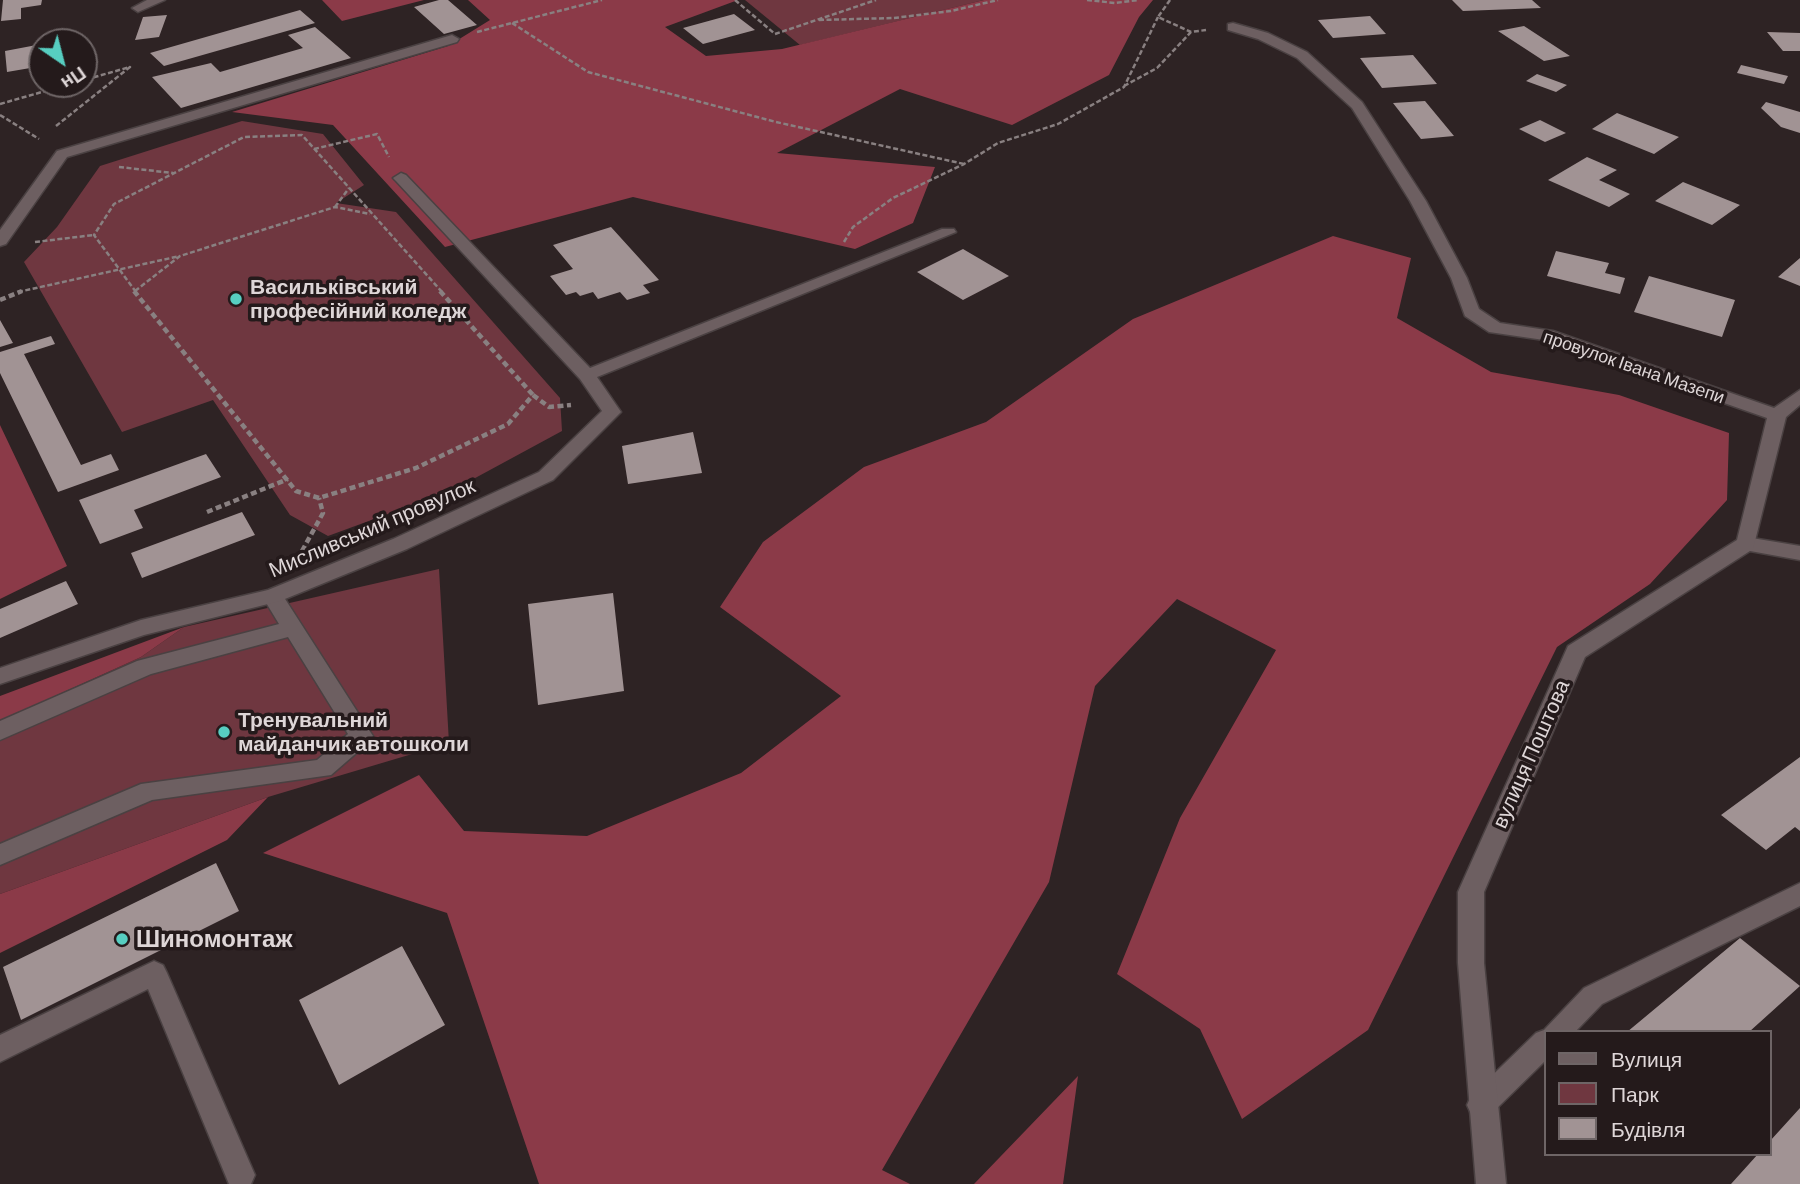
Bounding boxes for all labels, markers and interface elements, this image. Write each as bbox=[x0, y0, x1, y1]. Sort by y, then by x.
north arrow bbox=[28, 28, 98, 98]
text: Пн bbox=[57, 62, 91, 96]
place label: Васильківський професійний коледж bbox=[250, 274, 466, 324]
marker: Васильківський професійний коледж bbox=[228, 291, 244, 307]
street label: провулок Івана Мазепи bbox=[1540, 326, 1728, 408]
street label: Мисливський провулок bbox=[265, 473, 479, 583]
street label: вулиця Поштова bbox=[1487, 676, 1575, 832]
place label: Тренувальний майданчик автошколи bbox=[238, 707, 469, 757]
marker: Тренувальний майданчик автошколи bbox=[216, 724, 232, 740]
place label: Шиномонтаж bbox=[136, 925, 292, 953]
marker: Шиномонтаж bbox=[114, 931, 130, 947]
legend bbox=[1545, 1030, 1772, 1156]
text: Вулиця bbox=[1611, 1046, 1682, 1071]
text: Парк bbox=[1611, 1081, 1659, 1106]
text: Будівля bbox=[1611, 1116, 1685, 1141]

